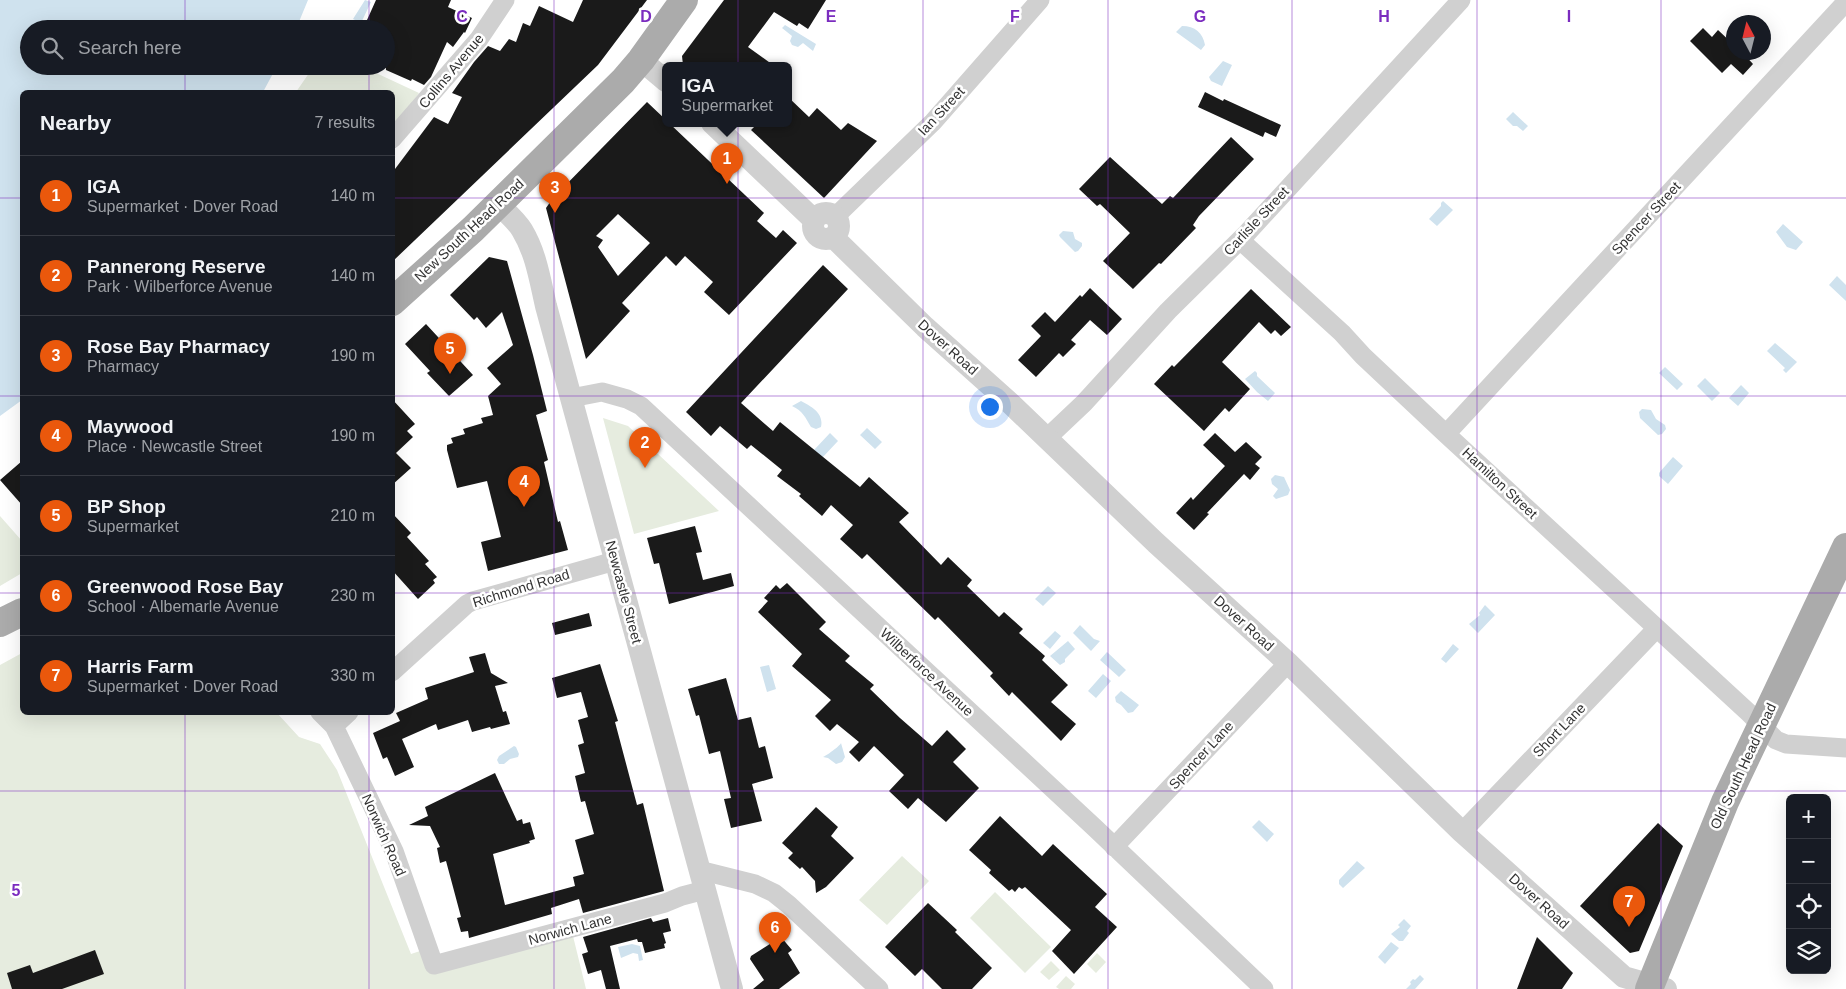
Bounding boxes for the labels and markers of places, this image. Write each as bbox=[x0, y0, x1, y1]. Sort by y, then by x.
pin: 1 bbox=[711, 143, 743, 184]
pin: 3 bbox=[539, 172, 571, 213]
pin: 5 bbox=[434, 333, 466, 374]
pin: 2 bbox=[629, 427, 661, 468]
pin: 4 bbox=[508, 466, 540, 507]
pin: 7 bbox=[1613, 886, 1645, 927]
pin: 6 bbox=[759, 912, 791, 953]

